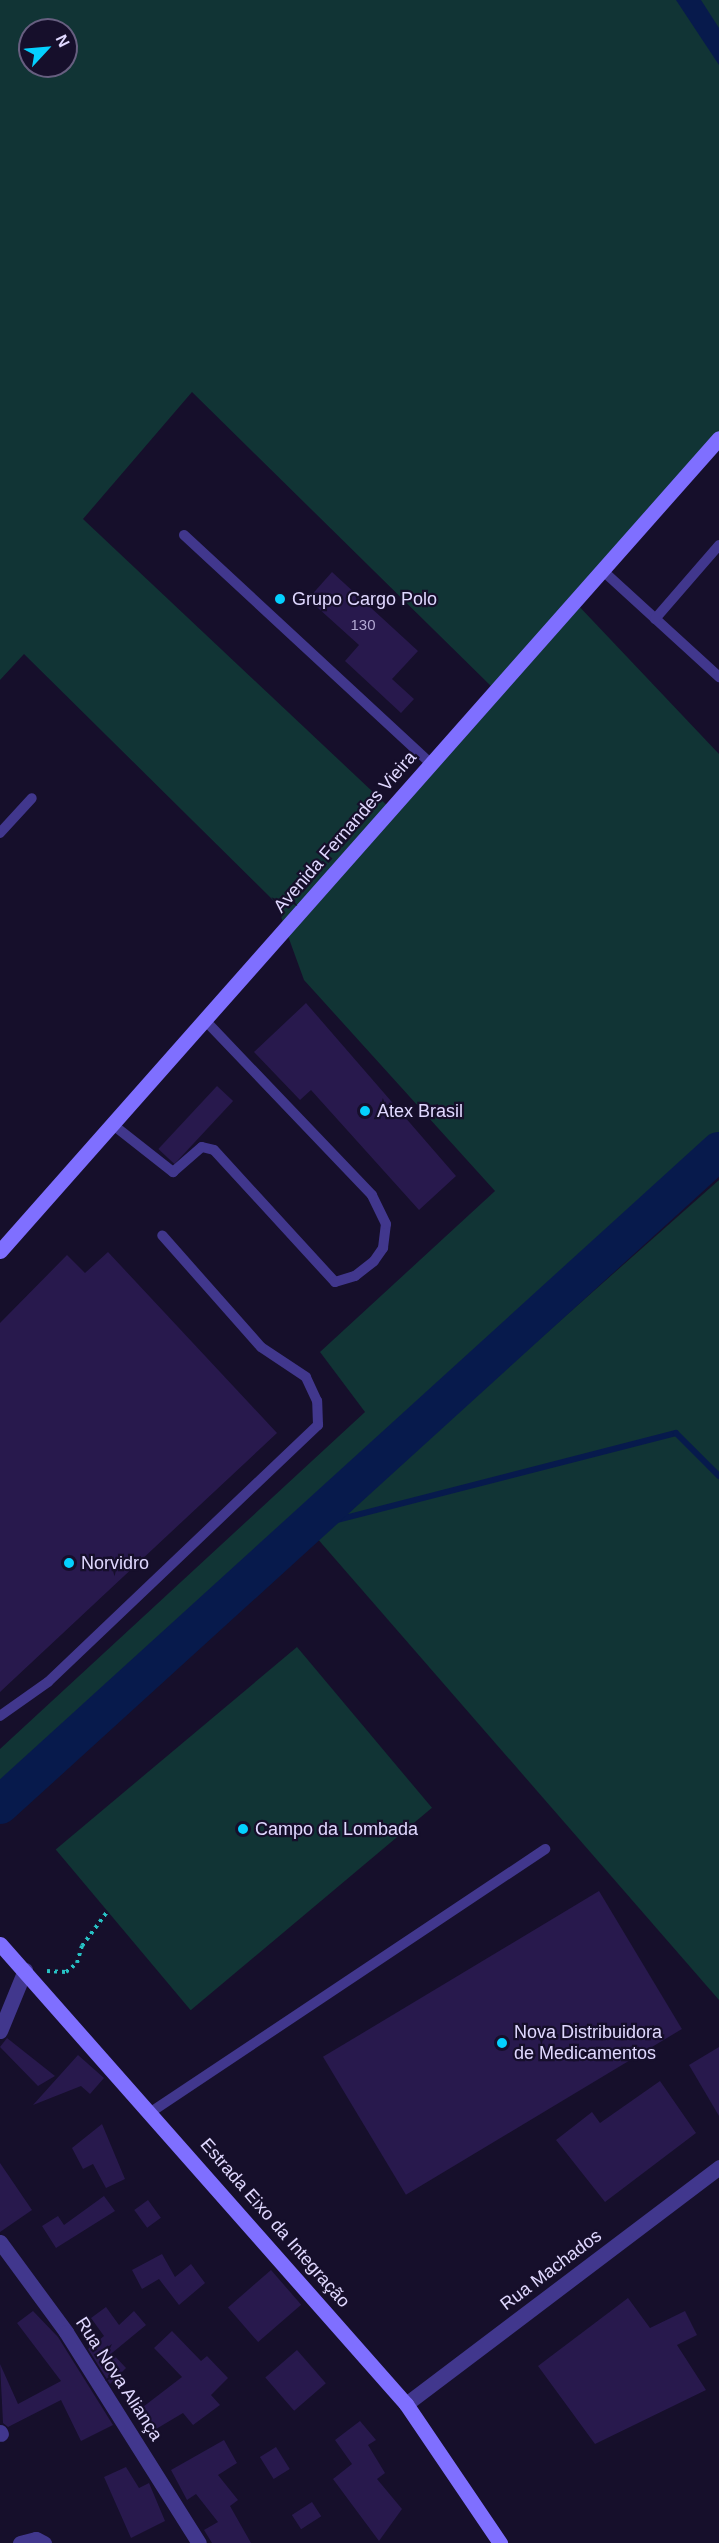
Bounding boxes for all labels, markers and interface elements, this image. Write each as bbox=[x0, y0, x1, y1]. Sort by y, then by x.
north arrow bbox=[18, 18, 78, 78]
text: N bbox=[53, 32, 73, 50]
place label: Grupo Cargo Polo bbox=[292, 588, 437, 610]
marker: Grupo Cargo Polo bbox=[273, 592, 287, 606]
house number: 130 bbox=[350, 616, 376, 634]
street label: Avenida Fernandes Vieira bbox=[269, 747, 421, 917]
place label: Atex Brasil bbox=[377, 1100, 463, 1122]
marker: Atex Brasil bbox=[358, 1104, 372, 1118]
place label: Norvidro bbox=[81, 1552, 149, 1574]
marker: Norvidro bbox=[62, 1556, 76, 1570]
place label: Campo da Lombada bbox=[255, 1818, 418, 1840]
marker: Campo da Lombada bbox=[236, 1822, 250, 1836]
place label: Nova Distribuidora de Medicamentos bbox=[514, 2022, 662, 2064]
marker: Nova Distribuidora de Medicamentos bbox=[495, 2036, 509, 2050]
street label: Estrada Eixo da Integração bbox=[196, 2134, 354, 2312]
street label: Rua Machados bbox=[496, 2225, 606, 2315]
street label: Rua Nova Aliança bbox=[71, 2313, 167, 2445]

